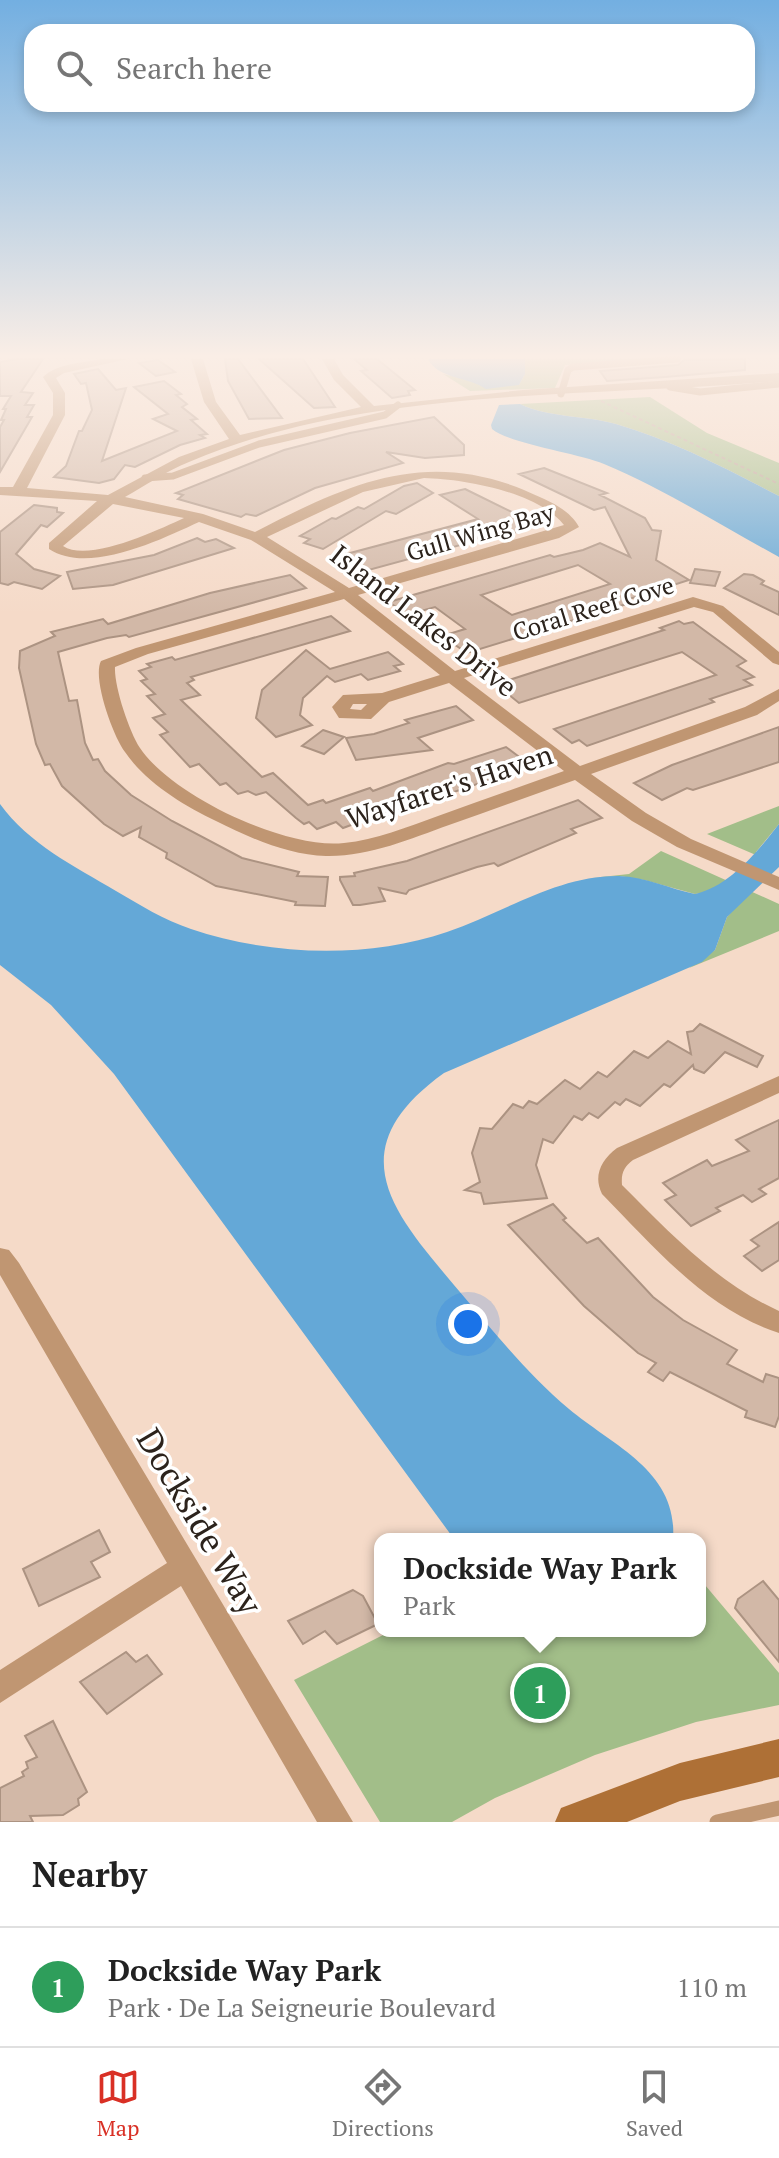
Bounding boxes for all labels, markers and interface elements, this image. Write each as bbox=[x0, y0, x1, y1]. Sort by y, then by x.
search box bbox=[24, 24, 755, 112]
icon: search bbox=[52, 46, 96, 90]
text: Search here bbox=[116, 48, 272, 88]
street label: Gull Wing Bay bbox=[403, 495, 558, 568]
street label: Island Lakes Drive bbox=[323, 536, 525, 704]
street label: Coral Reef Cove bbox=[508, 568, 678, 648]
street label: Wayfarer's Haven bbox=[341, 735, 557, 837]
your location bbox=[448, 1304, 488, 1344]
street label: Dockside Way bbox=[127, 1420, 274, 1623]
popup bbox=[374, 1533, 706, 1637]
text: Dockside Way Park bbox=[403, 1548, 677, 1588]
text: Park bbox=[403, 1588, 455, 1622]
pin: 1 bbox=[514, 1663, 566, 1723]
text: Nearby bbox=[32, 1852, 147, 1897]
text: Dockside Way Park bbox=[108, 1950, 381, 1990]
text: 1 bbox=[51, 1970, 65, 2004]
text: 110 m bbox=[677, 1970, 747, 2004]
text: Park · De La Seigneurie Boulevard bbox=[108, 1990, 496, 2024]
tab: Map bbox=[96, 2065, 140, 2142]
tab: Directions bbox=[332, 2065, 434, 2142]
tab: Saved bbox=[626, 2065, 683, 2142]

